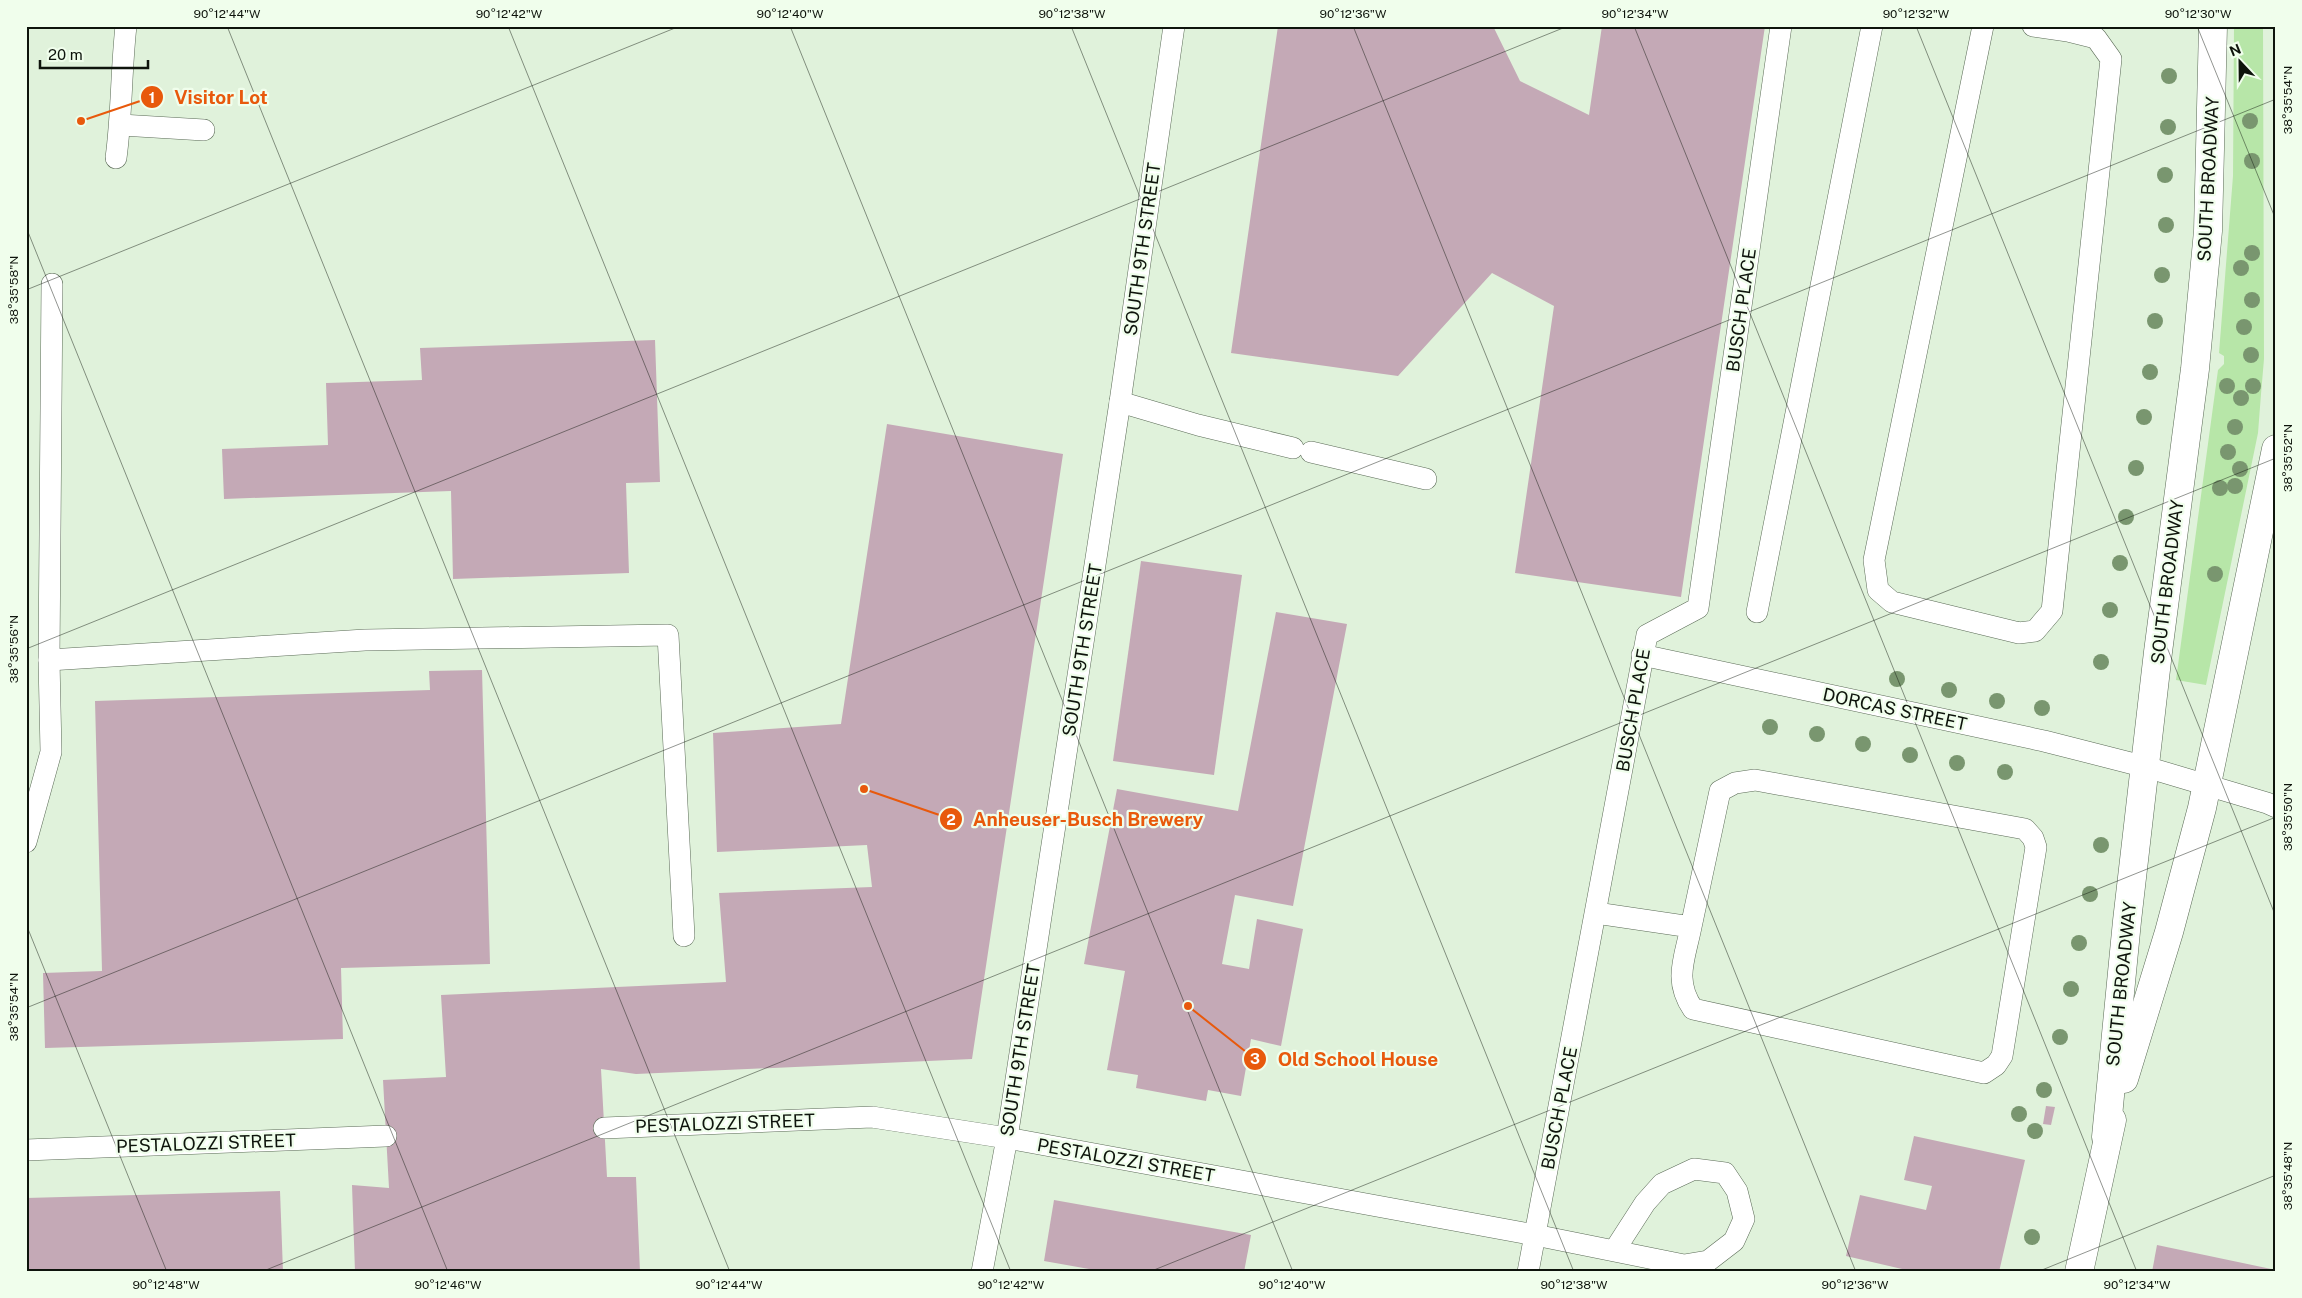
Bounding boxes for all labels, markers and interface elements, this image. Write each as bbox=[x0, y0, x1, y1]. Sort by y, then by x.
text: 90°12'44"W bbox=[194, 7, 261, 21]
text: 90°12'42"W bbox=[476, 7, 543, 21]
text: 90°12'40"W bbox=[757, 7, 824, 21]
text: 90°12'38"W bbox=[1038, 7, 1106, 21]
text: 90°12'36"W bbox=[1320, 7, 1387, 21]
text: 90°12'34"W bbox=[1602, 7, 1669, 21]
text: 90°12'32"W bbox=[1883, 7, 1950, 21]
text: 90°12'30"W bbox=[2165, 7, 2232, 21]
scale bar bbox=[40, 38, 148, 70]
north arrow bbox=[2214, 38, 2264, 88]
text: N bbox=[2227, 40, 2243, 59]
text: 20 m bbox=[48, 46, 83, 63]
text: 38°35'54"N bbox=[2281, 66, 2295, 134]
callout: Visitor Lot bbox=[139, 80, 278, 114]
text: Visitor Lot bbox=[174, 86, 268, 108]
text: 1 bbox=[149, 89, 155, 106]
street label: SOUTH BROADWAY bbox=[2193, 96, 2223, 262]
street label: SOUTH 9TH STREET bbox=[1119, 161, 1165, 337]
street label: BUSCH PLACE bbox=[1722, 247, 1760, 373]
text: 38°35'58"N bbox=[7, 256, 21, 324]
text: 38°35'52"N bbox=[2281, 424, 2295, 492]
street label: SOUTH BROADWAY bbox=[2147, 499, 2188, 665]
street label: SOUTH 9TH STREET bbox=[1058, 562, 1106, 738]
text: 38°35'56"N bbox=[7, 615, 21, 683]
street label: BUSCH PLACE bbox=[1612, 647, 1654, 773]
street label: DORCAS STREET bbox=[1821, 683, 1969, 735]
text: 38°35'50"N bbox=[2281, 783, 2295, 851]
callout: Anheuser-Busch Brewery bbox=[938, 802, 1213, 836]
text: Anheuser-Busch Brewery bbox=[973, 808, 1203, 830]
text: 2 bbox=[946, 811, 956, 828]
street label: SOUTH BROADWAY bbox=[2102, 901, 2140, 1067]
street label: SOUTH 9TH STREET bbox=[996, 962, 1044, 1138]
text: 38°35'54"N bbox=[7, 973, 21, 1041]
callout: Old School House bbox=[1243, 1042, 1448, 1076]
street label: BUSCH PLACE bbox=[1537, 1045, 1581, 1171]
text: Old School House bbox=[1278, 1048, 1438, 1070]
text: 3 bbox=[1250, 1050, 1260, 1067]
street label: PESTALOZZI STREET bbox=[635, 1109, 816, 1137]
street label: PESTALOZZI STREET bbox=[116, 1129, 297, 1157]
street label: PESTALOZZI STREET bbox=[1036, 1134, 1217, 1186]
text: 38°35'48"N bbox=[2281, 1142, 2295, 1210]
text: 90°12'48"W bbox=[132, 1278, 200, 1292]
text: 90°12'46"W bbox=[415, 1278, 482, 1292]
text: 90°12'44"W bbox=[696, 1278, 763, 1292]
text: 90°12'42"W bbox=[978, 1278, 1045, 1292]
text: 90°12'40"W bbox=[1259, 1278, 1326, 1292]
text: 90°12'38"W bbox=[1540, 1278, 1608, 1292]
text: 90°12'36"W bbox=[1822, 1278, 1889, 1292]
text: 90°12'34"W bbox=[2104, 1278, 2171, 1292]

